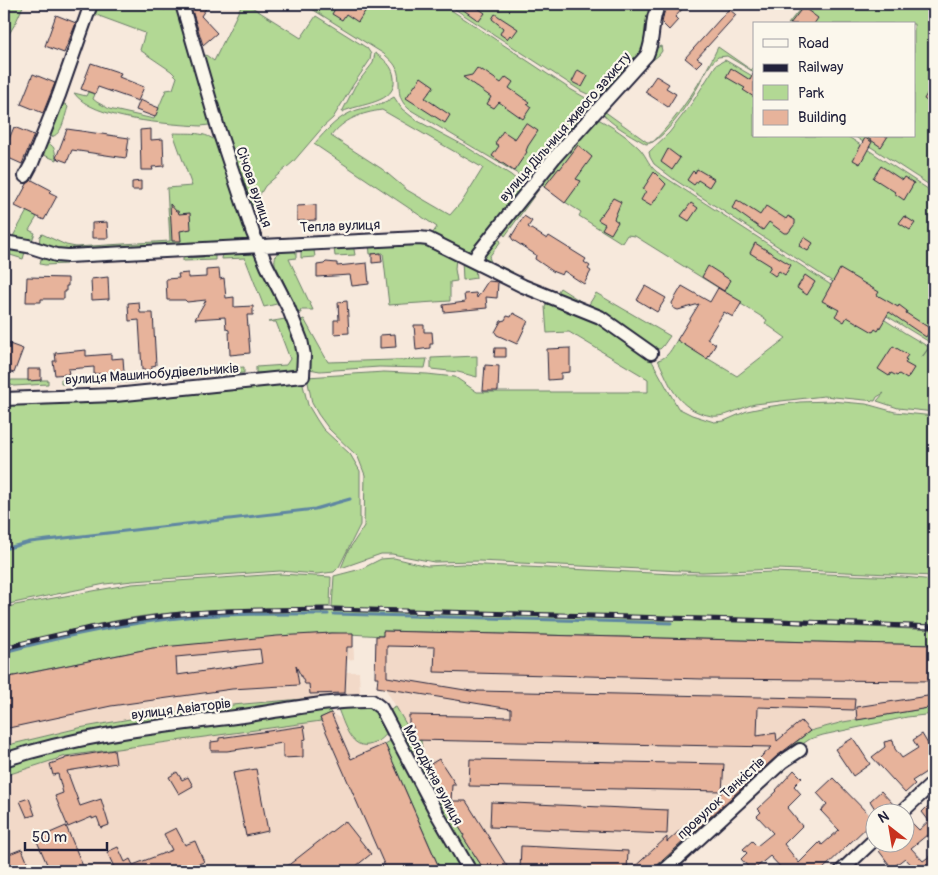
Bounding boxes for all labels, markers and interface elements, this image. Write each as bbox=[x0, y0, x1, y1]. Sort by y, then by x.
legend bbox=[753, 22, 916, 138]
text: Road bbox=[798, 34, 829, 53]
street label: вулиця Дільниця живого захисту bbox=[495, 49, 635, 205]
text: Railway bbox=[798, 58, 844, 77]
text: Park bbox=[798, 84, 825, 103]
text: Building bbox=[798, 108, 846, 127]
street label: Січова вулиця bbox=[232, 145, 276, 229]
street label: Тепла вулиця bbox=[299, 216, 381, 236]
street label: вулиця Машинобудівельників bbox=[64, 359, 240, 389]
street label: вулиця Авіаторів bbox=[130, 694, 232, 724]
street label: Молодіжна вулиця bbox=[400, 722, 466, 828]
street label: провулок Танкістів bbox=[674, 753, 768, 843]
north arrow bbox=[866, 802, 916, 852]
text: N bbox=[875, 808, 892, 827]
scale bar bbox=[25, 820, 108, 852]
text: 50 m bbox=[32, 828, 67, 847]

